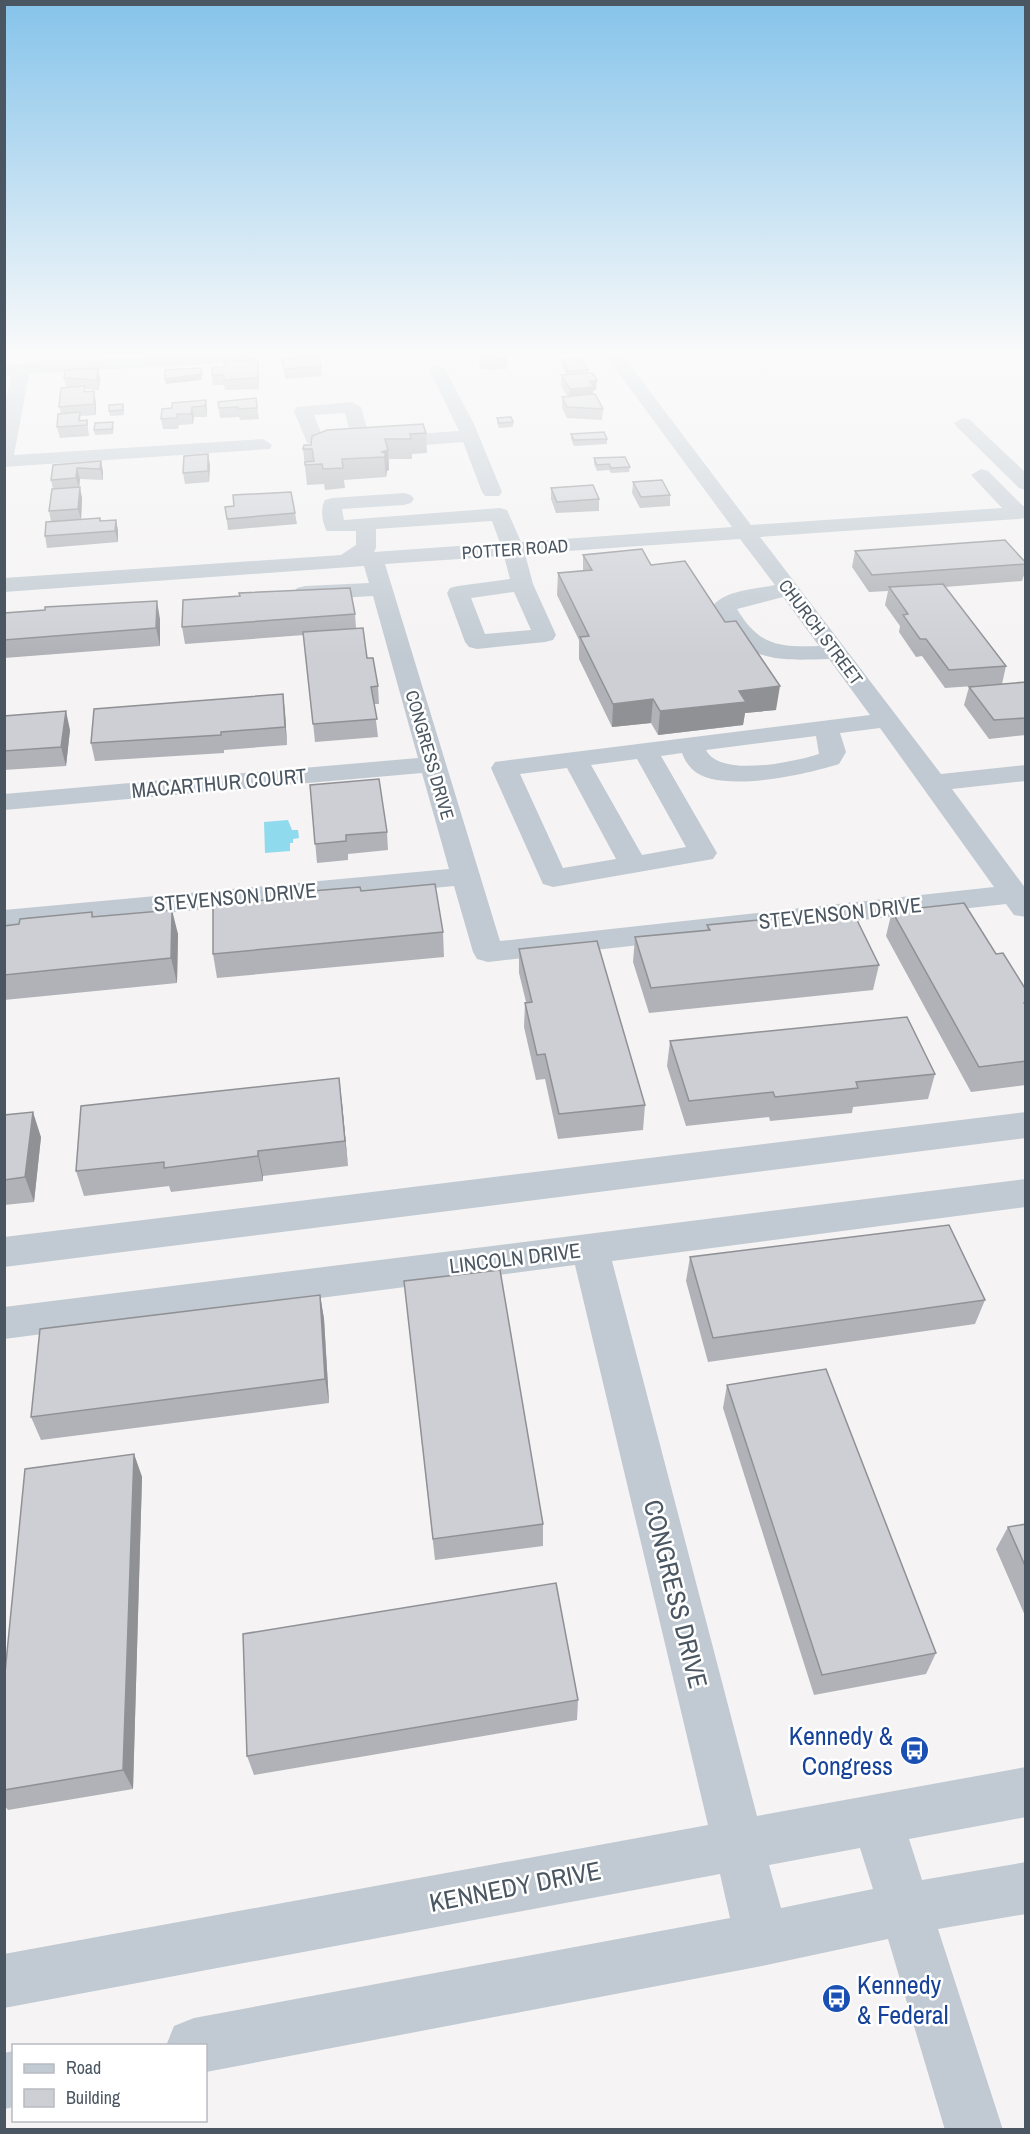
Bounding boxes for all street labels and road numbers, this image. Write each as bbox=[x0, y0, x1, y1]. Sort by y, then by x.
street label: POTTER ROAD bbox=[461, 533, 569, 565]
street label: CHURCH STREET bbox=[773, 574, 869, 690]
street label: CONGRESS DRIVE bbox=[400, 687, 460, 823]
street label: MACARTHUR COURT bbox=[130, 761, 308, 805]
street label: STEVENSON DRIVE bbox=[152, 875, 318, 919]
street label: STEVENSON DRIVE bbox=[757, 890, 923, 936]
street label: LINCOLN DRIVE bbox=[448, 1236, 582, 1280]
street label: CONGRESS DRIVE bbox=[636, 1496, 716, 1692]
street label: KENNEDY DRIVE bbox=[426, 1852, 604, 1920]

